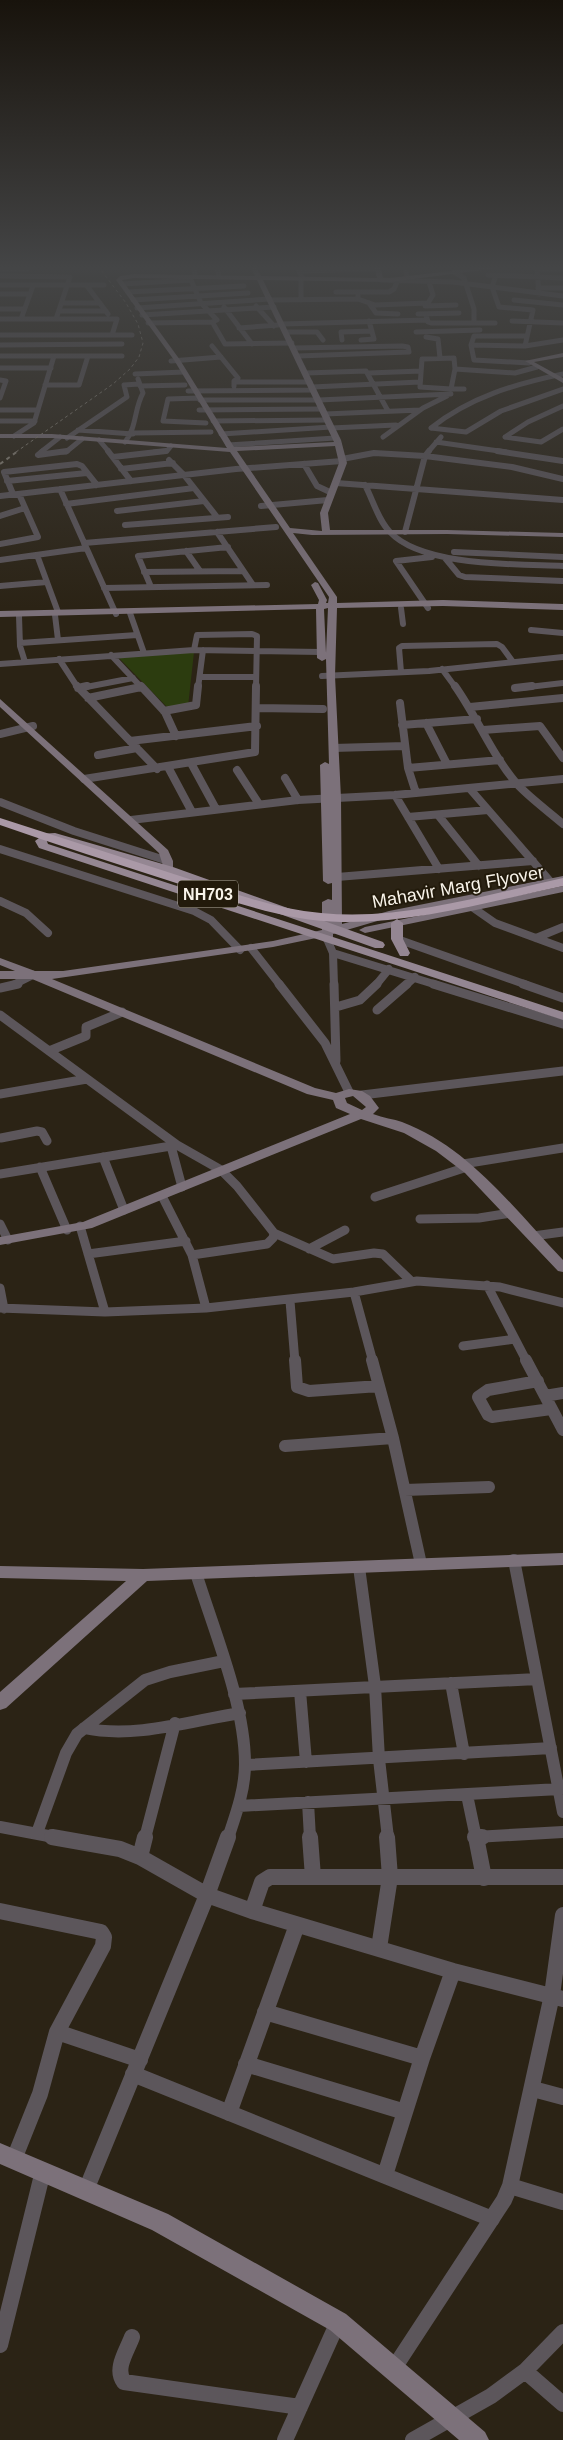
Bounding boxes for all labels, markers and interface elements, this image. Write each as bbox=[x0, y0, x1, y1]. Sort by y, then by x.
street label: Mahavir Marg Flyover bbox=[371, 862, 545, 912]
road number: NH703 bbox=[178, 881, 238, 908]

